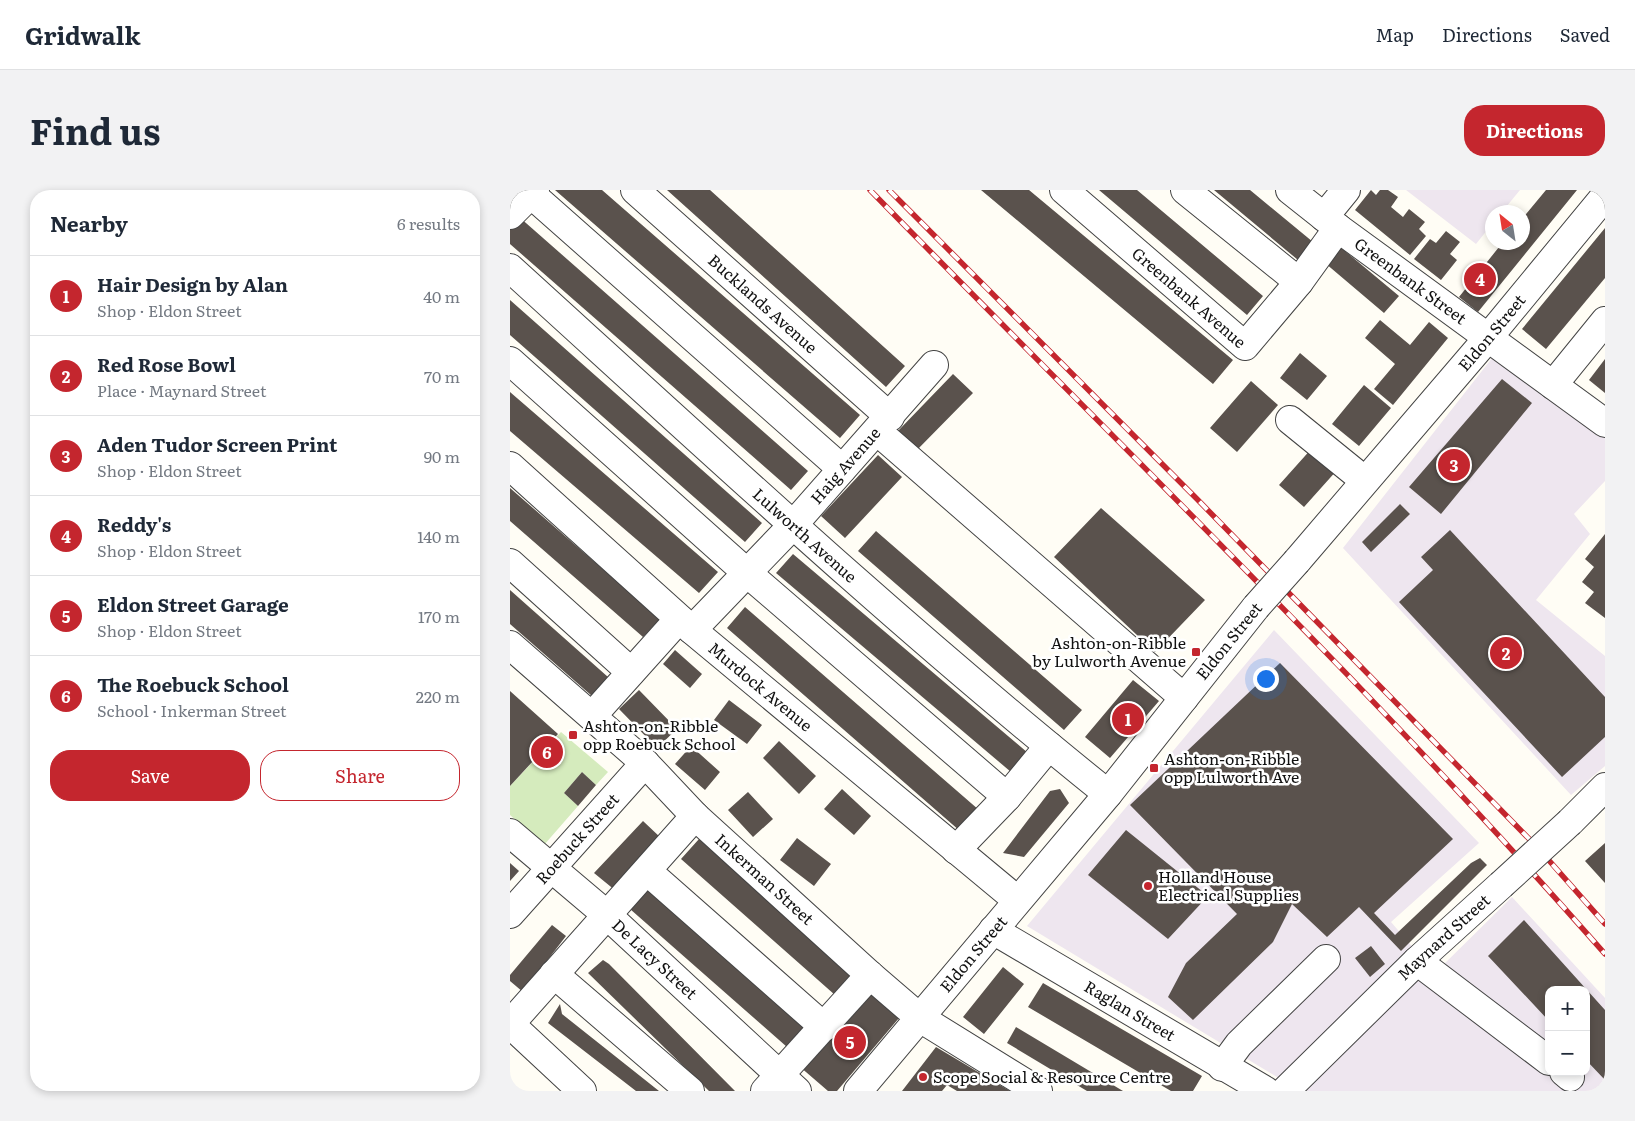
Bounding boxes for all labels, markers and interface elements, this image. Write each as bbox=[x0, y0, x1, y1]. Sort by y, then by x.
text: Gridwalk bbox=[25, 17, 141, 52]
text: Map bbox=[1376, 21, 1414, 48]
text: Directions bbox=[1442, 21, 1532, 48]
text: Saved bbox=[1560, 21, 1610, 48]
text: Find us bbox=[30, 104, 160, 156]
button: Directions bbox=[1464, 105, 1605, 156]
north arrow bbox=[1485, 205, 1530, 250]
text: Nearby bbox=[50, 207, 128, 238]
text: 6 results bbox=[397, 211, 460, 235]
street label: Greenbank Street bbox=[1350, 231, 1473, 330]
street label: Greenbank Avenue bbox=[1127, 241, 1252, 353]
street label: Bucklands Avenue bbox=[703, 248, 823, 358]
pin: 4 bbox=[1464, 260, 1496, 298]
text: Hair Design by Alan bbox=[97, 270, 288, 298]
text: 1 bbox=[63, 284, 69, 308]
text: 40 m bbox=[423, 284, 460, 308]
street label: Eldon Street bbox=[1452, 288, 1531, 376]
text: Shop · Eldon Street bbox=[97, 298, 242, 322]
text: Red Rose Bowl bbox=[97, 350, 236, 378]
text: 2 bbox=[62, 364, 70, 388]
text: 70 m bbox=[424, 364, 460, 388]
text: Place · Maynard Street bbox=[97, 378, 266, 402]
street label: Haig Avenue bbox=[804, 421, 885, 509]
text: Aden Tudor Screen Print bbox=[97, 430, 337, 458]
text: 3 bbox=[62, 444, 70, 468]
text: 90 m bbox=[424, 444, 460, 468]
pin: 3 bbox=[1438, 446, 1470, 484]
text: Shop · Eldon Street bbox=[97, 458, 242, 482]
street label: Lulworth Avenue bbox=[748, 482, 863, 587]
text: Reddy's bbox=[97, 510, 171, 538]
text: 4 bbox=[61, 524, 71, 548]
text: 140 m bbox=[417, 524, 460, 548]
text: Shop · Eldon Street bbox=[97, 538, 242, 562]
text: Eldon Street Garage bbox=[97, 590, 289, 618]
street label: Eldon Street bbox=[1189, 596, 1267, 684]
text: 5 bbox=[62, 604, 70, 628]
text: 170 m bbox=[418, 604, 460, 628]
text: Shop · Eldon Street bbox=[97, 618, 242, 642]
place label: Ashton-on-Ribble by Lulworth Avenue bbox=[1032, 630, 1186, 672]
pin: 2 bbox=[1490, 634, 1522, 672]
street label: Murdock Avenue bbox=[704, 636, 818, 737]
marker: Ashton-on-Ribble by Lulworth Avenue bbox=[1190, 646, 1202, 658]
your location bbox=[1253, 666, 1279, 692]
text: The Roebuck School bbox=[97, 670, 289, 698]
text: 6 bbox=[61, 684, 71, 708]
text: 220 m bbox=[416, 684, 460, 708]
text: School · Inkerman Street bbox=[97, 698, 287, 722]
pin: 1 bbox=[1112, 700, 1144, 738]
place label: Ashton-on-Ribble opp Roebuck School bbox=[583, 713, 736, 755]
marker: Ashton-on-Ribble opp Roebuck School bbox=[567, 729, 579, 741]
pin: 6 bbox=[531, 733, 563, 771]
place label: Ashton-on-Ribble opp Lulworth Ave bbox=[1164, 746, 1299, 788]
button: Save bbox=[50, 750, 250, 801]
button: Share bbox=[260, 750, 460, 801]
marker: Ashton-on-Ribble opp Lulworth Ave bbox=[1148, 762, 1160, 774]
street label: Roebuck Street bbox=[529, 787, 624, 889]
street label: Inkerman Street bbox=[710, 827, 820, 930]
place label: Holland House Electrical Supplies bbox=[1158, 864, 1299, 906]
marker: Holland House Electrical Supplies bbox=[1142, 880, 1154, 892]
street label: Maynard Street bbox=[1391, 887, 1495, 985]
street label: Eldon Street bbox=[933, 909, 1012, 997]
street label: De Lacy Street bbox=[607, 913, 704, 1005]
street label: Raglan Street bbox=[1080, 974, 1181, 1046]
map controls bbox=[1545, 986, 1590, 1076]
button: + bbox=[1545, 986, 1590, 1031]
pin: 5 bbox=[834, 1023, 866, 1061]
button: − bbox=[1545, 1031, 1590, 1076]
place label: Scope Social & Resource Centre bbox=[933, 1064, 1171, 1088]
marker: Scope Social & Resource Centre bbox=[917, 1071, 929, 1083]

